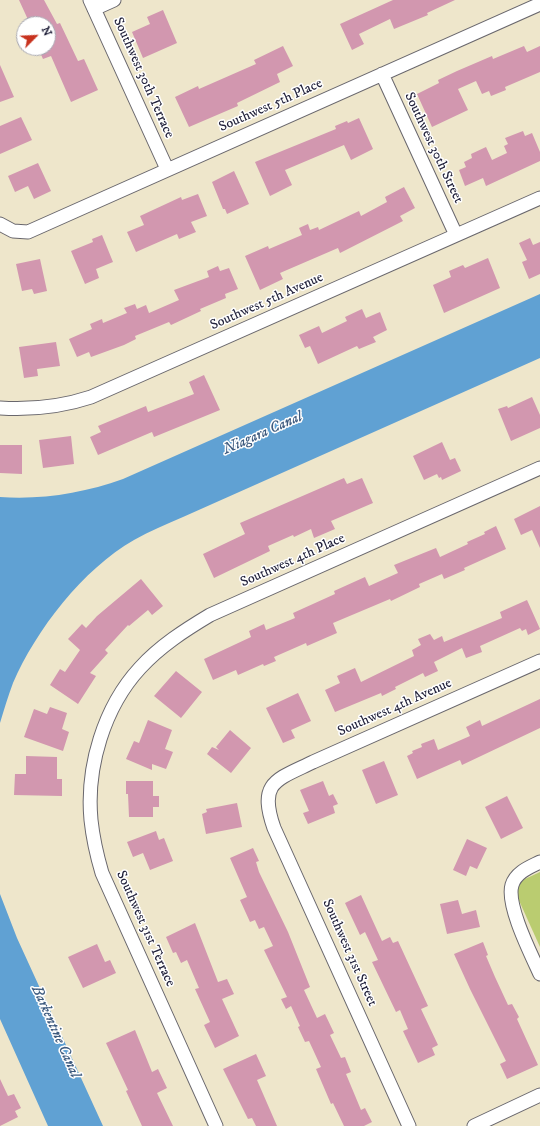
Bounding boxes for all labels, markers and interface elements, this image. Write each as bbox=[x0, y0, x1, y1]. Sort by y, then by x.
street label: Southwest 30th Terrace bbox=[109, 15, 177, 141]
north arrow bbox=[16, 16, 56, 56]
text: N bbox=[38, 25, 54, 38]
street label: Southwest 5th Place bbox=[217, 76, 325, 136]
street label: Southwest 30th Street bbox=[400, 90, 466, 206]
street label: Southwest 5th Avenue bbox=[208, 270, 326, 334]
water label: Niagara Canal bbox=[221, 408, 305, 460]
street label: Southwest 4th Place bbox=[238, 530, 348, 592]
street label: Southwest 4th Avenue bbox=[335, 675, 455, 741]
street label: Southwest 31st Terrace bbox=[112, 868, 178, 990]
street label: Southwest 31st Street bbox=[318, 897, 380, 1009]
water label: Barkentine Canal bbox=[27, 983, 83, 1081]

